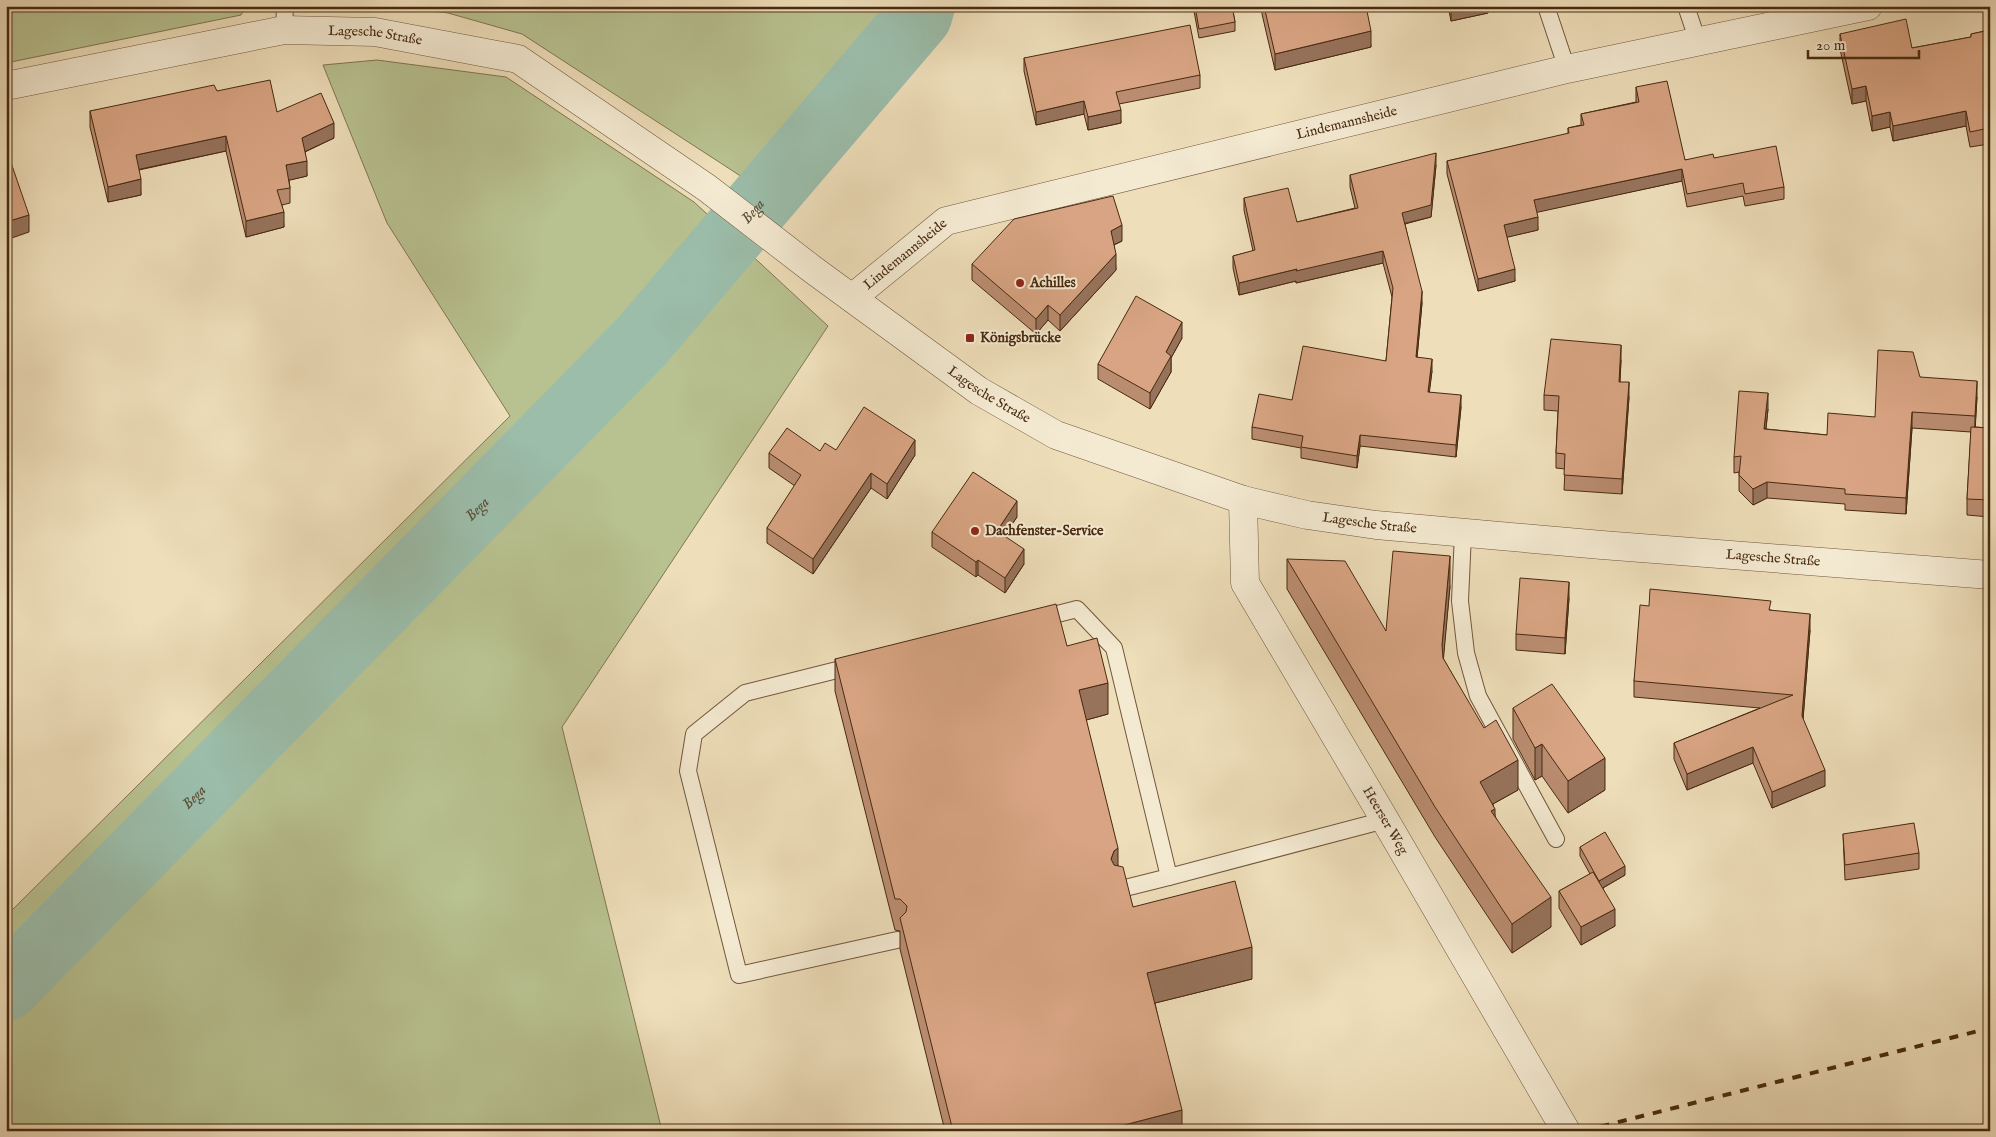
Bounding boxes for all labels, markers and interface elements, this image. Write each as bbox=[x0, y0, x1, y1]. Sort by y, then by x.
street label: Lagesche Straße bbox=[328, 22, 424, 50]
scale bar bbox=[1808, 28, 1920, 60]
text: 20 m bbox=[1816, 36, 1846, 55]
street label: Lindemannsheide bbox=[1294, 102, 1399, 144]
water label: Bega bbox=[737, 194, 769, 227]
street label: Lindemannsheide bbox=[860, 214, 951, 294]
place label: Achilles bbox=[1029, 274, 1076, 292]
marker: Achilles bbox=[1014, 277, 1026, 289]
place label: Königsbrücke bbox=[980, 329, 1062, 347]
marker: Königsbrücke bbox=[964, 332, 976, 344]
street label: Lagesche Straße bbox=[944, 362, 1034, 428]
water label: Bega bbox=[461, 492, 493, 525]
street label: Lagesche Straße bbox=[1321, 508, 1418, 538]
place label: Dachfenster-Service bbox=[985, 522, 1104, 540]
marker: Dachfenster-Service bbox=[969, 525, 981, 537]
street label: Lagesche Straße bbox=[1725, 546, 1822, 571]
water label: Bega bbox=[178, 780, 210, 813]
street label: Heerser Weg bbox=[1358, 783, 1412, 858]

